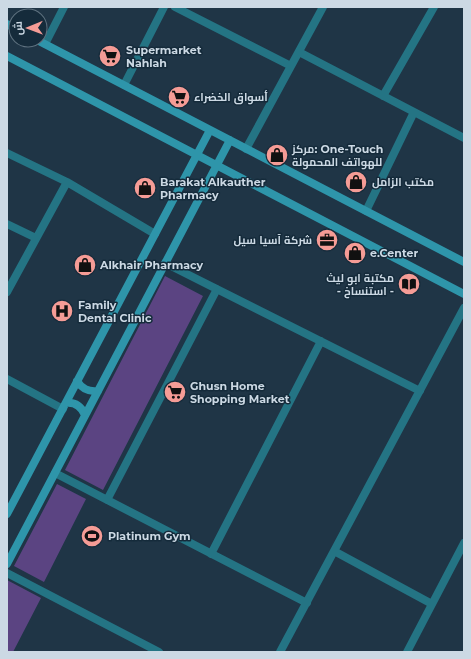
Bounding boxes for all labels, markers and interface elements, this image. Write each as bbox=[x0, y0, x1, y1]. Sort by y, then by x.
north arrow bbox=[8, 8, 48, 48]
text: ش bbox=[11, 21, 25, 35]
supermarket icon: Supermarket Nahlah bbox=[97, 43, 123, 69]
place label: Supermarket Nahlah bbox=[126, 43, 202, 70]
supermarket icon: أسواق الخضراء bbox=[166, 84, 192, 110]
place label: أسواق الخضراء bbox=[194, 90, 268, 105]
shop icon: مركز: One-Touch للهواتف المحمولة bbox=[264, 142, 290, 168]
place label: مركز: One-Touch للهواتف المحمولة bbox=[291, 142, 383, 170]
shop icon: مكتب الزامل bbox=[343, 169, 369, 195]
shop icon: Barakat Alkauther Pharmacy bbox=[132, 175, 158, 201]
place label: Barakat Alkauther Pharmacy bbox=[160, 175, 266, 202]
place label: مكتب الزامل bbox=[372, 175, 434, 189]
office icon: شركة آسيا سيل bbox=[314, 227, 340, 253]
place label: شركة آسيا سيل bbox=[233, 233, 312, 247]
shop icon: e.Center bbox=[342, 240, 368, 266]
place label: e.Center bbox=[370, 246, 418, 260]
shop icon: Alkhair Pharmacy bbox=[72, 252, 98, 278]
place label: Alkhair Pharmacy bbox=[99, 258, 204, 272]
place label: مكتبة ابو ليث - استنساخ - bbox=[326, 271, 394, 299]
library icon: مكتبة ابو ليث - استنساخ - bbox=[396, 271, 422, 297]
hospital icon: Family Dental Clinic bbox=[49, 298, 75, 324]
place label: Family Dental Clinic bbox=[78, 298, 152, 325]
supermarket icon: Ghusn Home Shopping Market bbox=[162, 379, 188, 405]
place label: Ghusn Home Shopping Market bbox=[190, 379, 290, 406]
sports icon: Platinum Gym bbox=[79, 523, 105, 549]
place label: Platinum Gym bbox=[108, 529, 191, 543]

